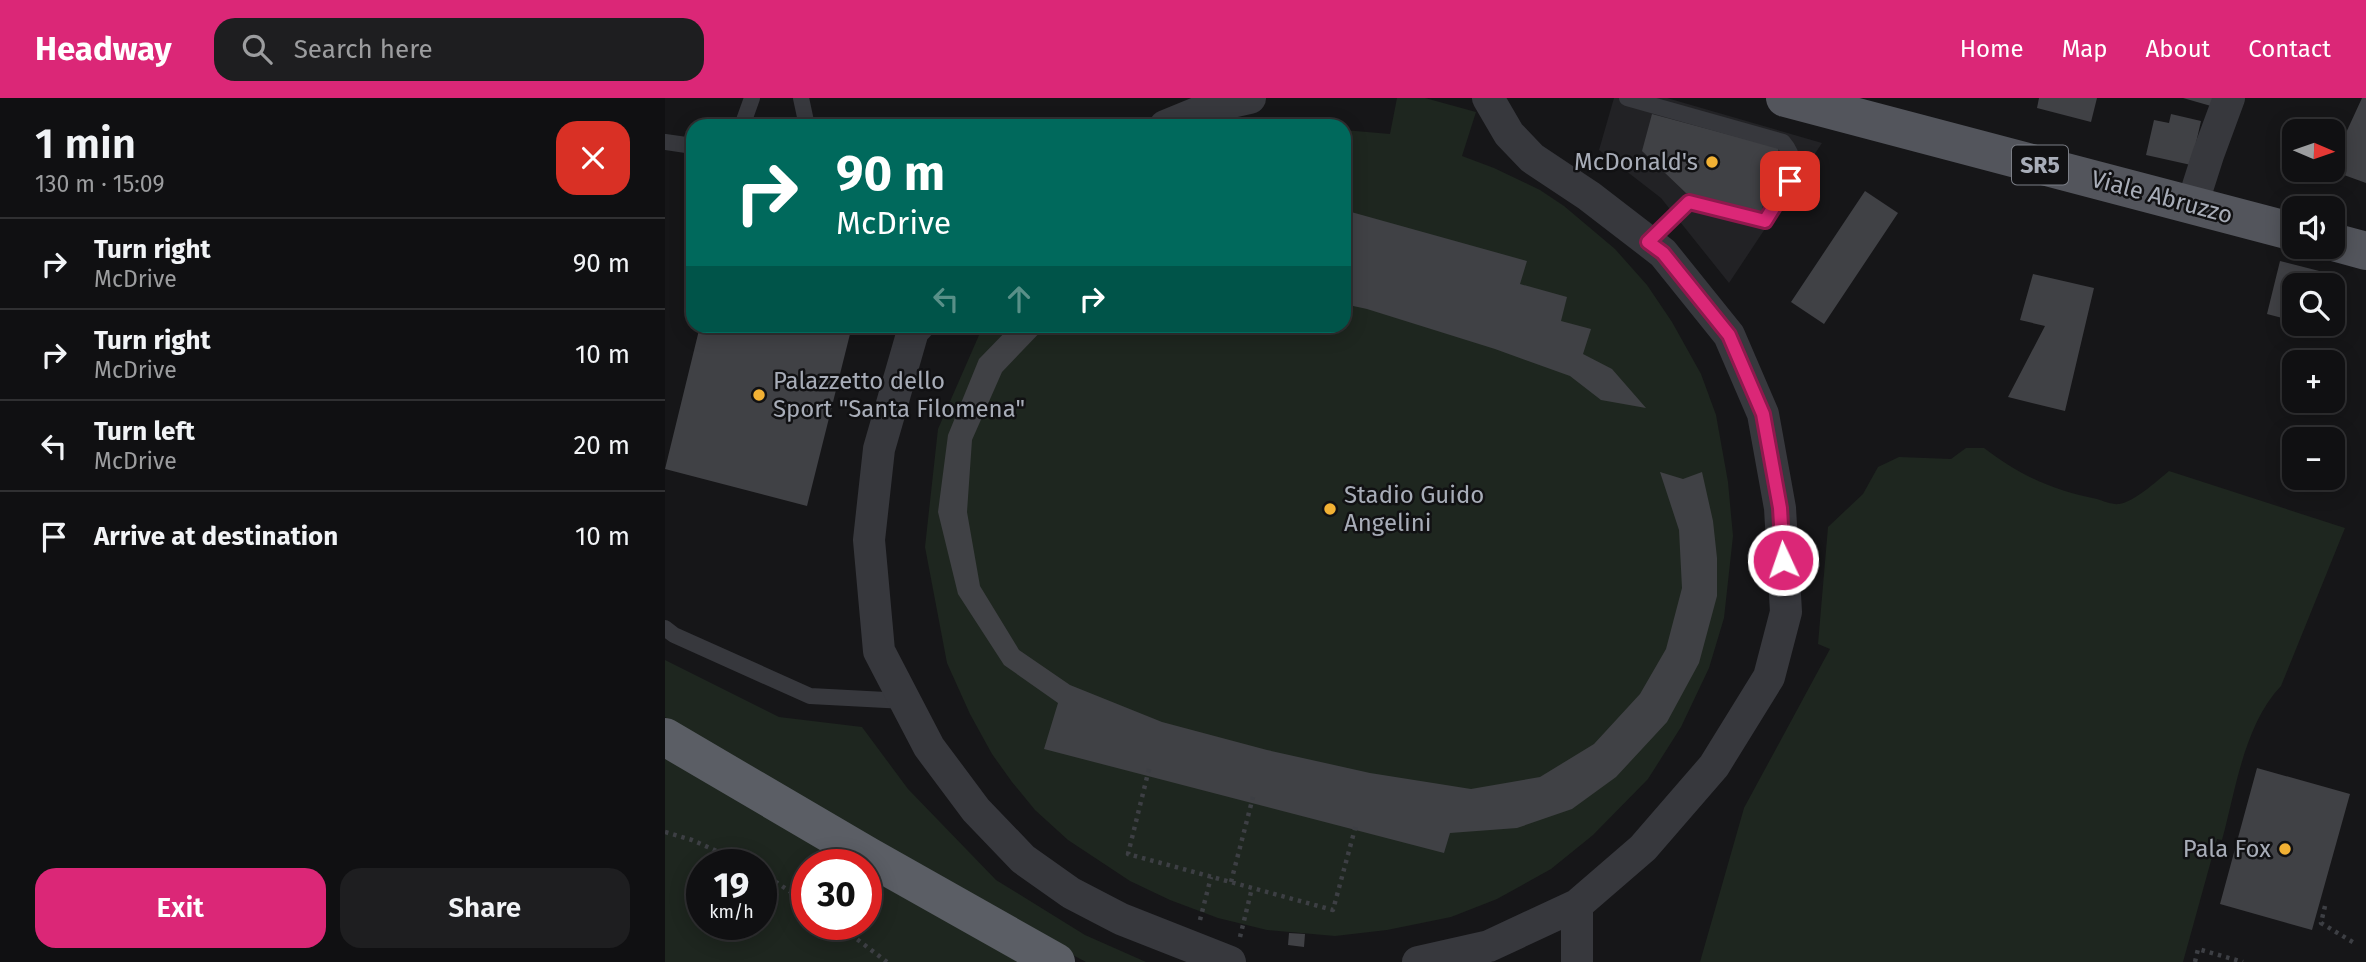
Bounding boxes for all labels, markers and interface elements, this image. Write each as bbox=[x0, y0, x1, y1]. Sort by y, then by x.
search box bbox=[214, 18, 704, 81]
text: Headway bbox=[35, 29, 172, 69]
icon: search bbox=[238, 30, 276, 68]
text: Search here bbox=[294, 34, 433, 65]
text: Home bbox=[1960, 35, 2024, 63]
text: Map bbox=[2062, 35, 2108, 63]
text: About bbox=[2146, 35, 2210, 63]
text: Contact bbox=[2248, 35, 2331, 63]
text: 1 min bbox=[35, 119, 136, 169]
north arrow bbox=[2282, 119, 2345, 182]
map controls bbox=[2282, 119, 2345, 490]
button: close bbox=[556, 121, 630, 195]
text: 90 m bbox=[836, 144, 945, 203]
road number: SR5 bbox=[2012, 146, 2068, 184]
icon: right bbox=[721, 147, 812, 238]
place label: McDonald's bbox=[1574, 148, 1698, 176]
pin bbox=[1760, 151, 1820, 211]
marker: McDonald's bbox=[1704, 154, 1720, 170]
icon: arrive bbox=[1771, 162, 1809, 200]
street label: Viale Abruzzo bbox=[2088, 165, 2236, 229]
text: 130 m · 15:09 bbox=[35, 170, 164, 198]
button: sound bbox=[2282, 196, 2345, 259]
text: McDrive bbox=[836, 204, 951, 242]
text: Turn right bbox=[94, 234, 211, 265]
icon: right bbox=[35, 245, 73, 283]
text: 90 m bbox=[573, 248, 630, 279]
text: McDrive bbox=[94, 265, 177, 293]
button: search bbox=[2282, 273, 2345, 336]
icon: left bbox=[927, 280, 965, 318]
icon: ahead bbox=[1000, 280, 1038, 318]
icon: right bbox=[1073, 280, 1111, 318]
text: Turn right bbox=[94, 325, 211, 356]
icon: right bbox=[35, 336, 73, 374]
text: 10 m bbox=[575, 339, 630, 370]
button: + bbox=[2282, 350, 2345, 413]
text: McDrive bbox=[94, 356, 177, 384]
place label: Palazzetto dello Sport "Santa Filomena" bbox=[773, 367, 1025, 423]
marker: Palazzetto dello Sport "Santa Filomena" bbox=[751, 387, 767, 403]
text: Turn left bbox=[94, 416, 195, 447]
icon: left bbox=[35, 427, 73, 465]
button: − bbox=[2282, 427, 2345, 490]
text: 20 m bbox=[573, 430, 630, 461]
text: McDrive bbox=[94, 447, 177, 475]
place label: Stadio Guido Angelini bbox=[1344, 481, 1484, 537]
marker: Stadio Guido Angelini bbox=[1322, 501, 1338, 517]
icon: arrive bbox=[35, 518, 73, 556]
text: Arrive at destination bbox=[94, 521, 338, 552]
text: 10 m bbox=[575, 521, 630, 552]
position arrow bbox=[1746, 523, 1820, 597]
place label: Pala Fox bbox=[2183, 835, 2271, 863]
marker: Pala Fox bbox=[2277, 841, 2293, 857]
speed limit sign: 30 bbox=[791, 849, 882, 940]
text: 19 bbox=[714, 864, 749, 906]
button: Exit bbox=[35, 868, 326, 948]
button: Share bbox=[340, 868, 630, 948]
text: km/h bbox=[709, 901, 754, 923]

